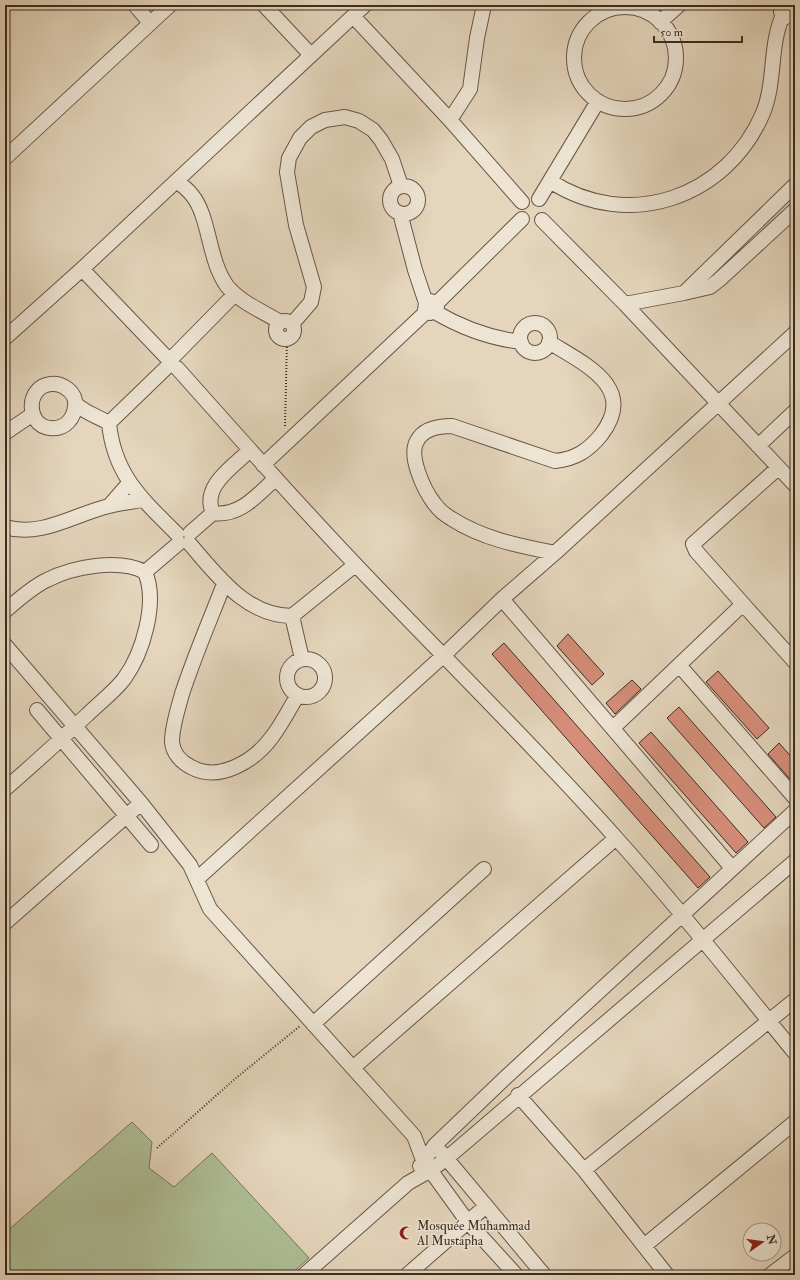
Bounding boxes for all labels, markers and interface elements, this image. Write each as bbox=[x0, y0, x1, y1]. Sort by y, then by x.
scale bar bbox=[654, 18, 742, 44]
text: 50 m bbox=[660, 25, 684, 40]
place label: Mosquée Muhammad Al Mustapha bbox=[416, 1218, 531, 1250]
north arrow bbox=[742, 1222, 782, 1262]
mosque icon: Mosquée Muhammad Al Mustapha bbox=[398, 1225, 414, 1241]
text: N bbox=[763, 1232, 779, 1247]

